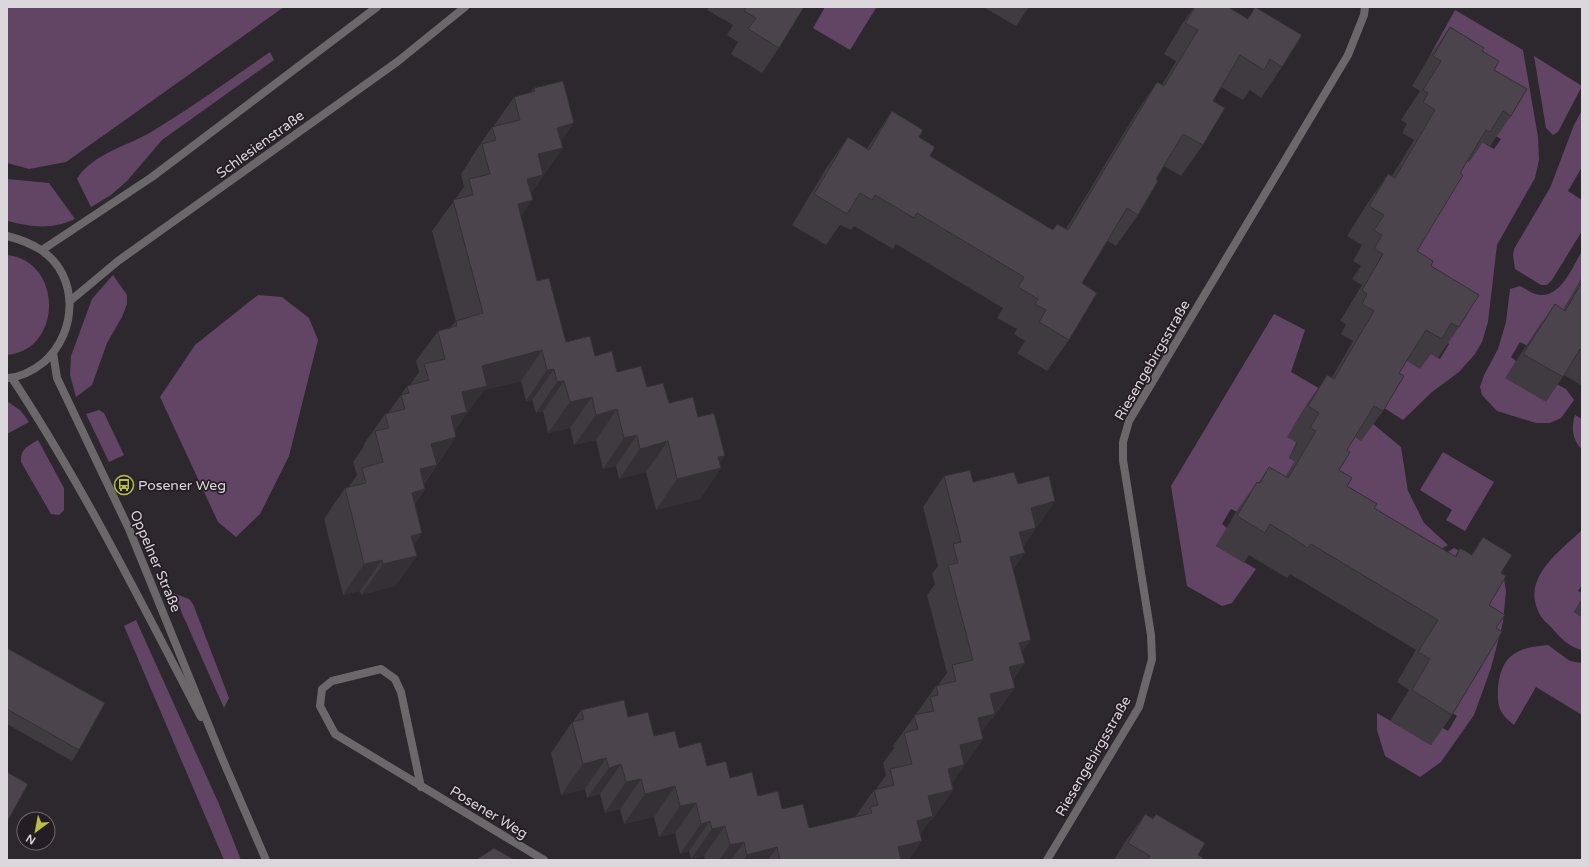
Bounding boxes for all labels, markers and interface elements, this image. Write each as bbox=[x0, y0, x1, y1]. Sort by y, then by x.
street label: Schlesienstraße bbox=[213, 107, 308, 182]
street label: Riesengebirgsstraße bbox=[1111, 297, 1194, 423]
bus stop icon: Posener Weg bbox=[113, 474, 135, 496]
place label: Posener Weg bbox=[138, 477, 226, 494]
street label: Oppelner Straße bbox=[126, 508, 185, 615]
street label: Riesengebirgsstraße bbox=[1052, 693, 1135, 819]
street label: Posener Weg bbox=[447, 782, 531, 842]
north arrow bbox=[16, 811, 56, 851]
text: N bbox=[24, 831, 38, 847]

